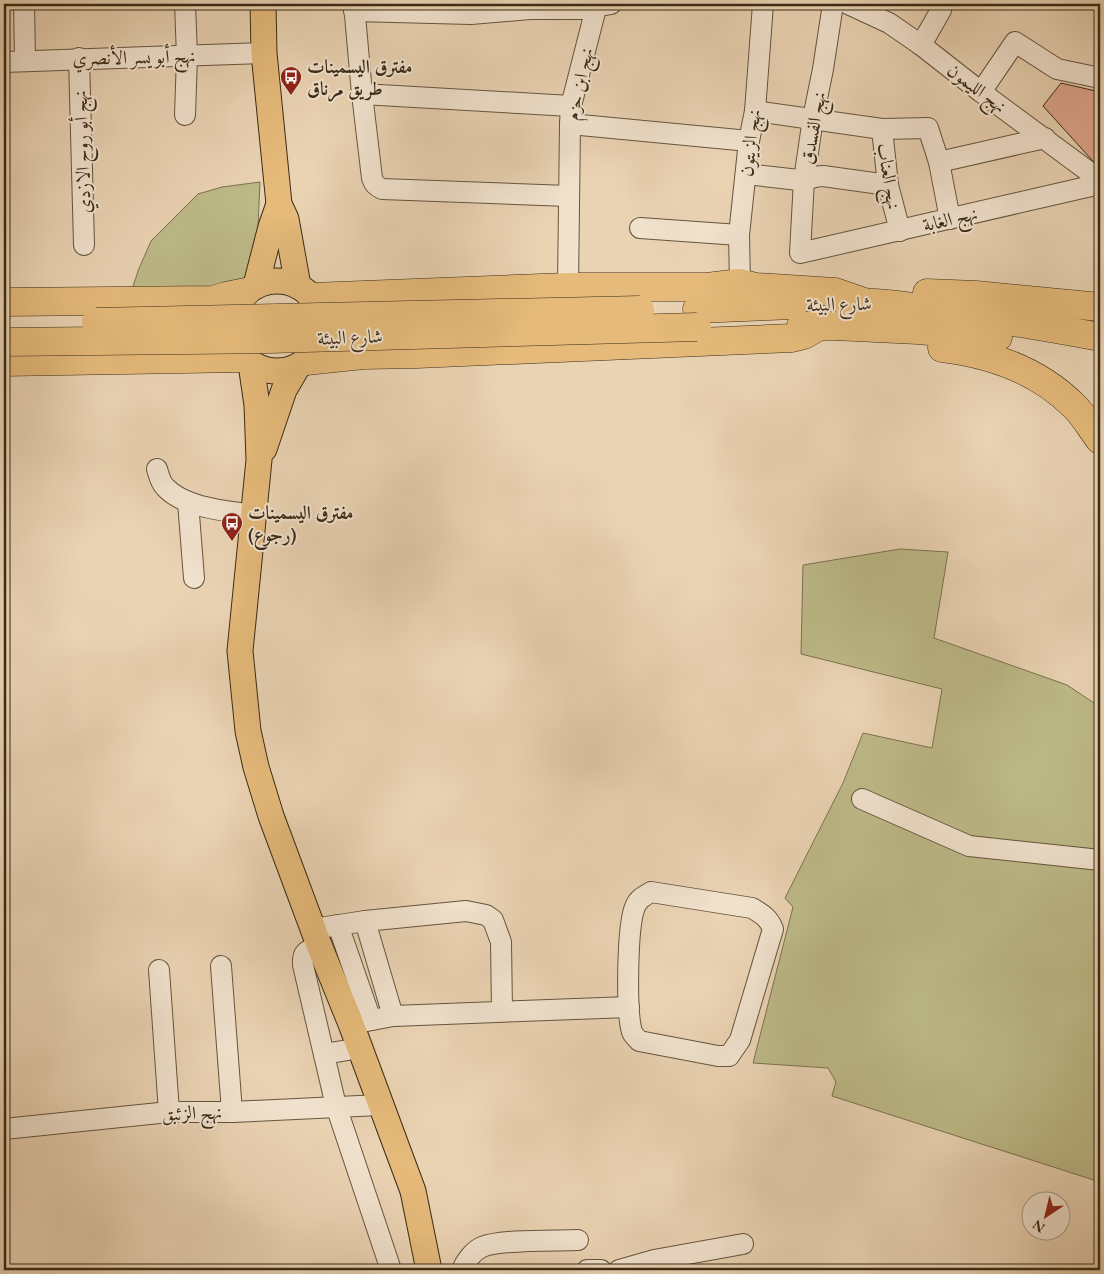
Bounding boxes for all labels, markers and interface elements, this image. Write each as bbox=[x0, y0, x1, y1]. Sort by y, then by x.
street label: نهج أبو يسر الأنصري bbox=[72, 42, 196, 76]
street label: نهج ابن حزم bbox=[559, 45, 604, 124]
place label: مفترق اليسمينات طريق مرناق bbox=[307, 54, 412, 102]
street label: نهج الليمون bbox=[939, 57, 1012, 123]
bus stop icon: مفترق اليسمينات طريق مرناق bbox=[279, 65, 303, 96]
street label: نهج أبو روح الازدي bbox=[67, 90, 102, 214]
street label: نهج الفسدق bbox=[794, 90, 837, 167]
street label: نهج الزيتون bbox=[733, 108, 771, 179]
street label: نهج العناب bbox=[866, 141, 907, 212]
street label: نهج الغابة bbox=[920, 201, 981, 242]
street label: شارع البيئة bbox=[806, 291, 872, 320]
street label: شارع البيئة bbox=[317, 323, 383, 354]
place label: مفترق اليسمينات (رجوع) bbox=[248, 500, 353, 550]
bus stop icon: مفترق اليسمينات (رجوع) bbox=[220, 511, 244, 542]
street label: نهج الزئبق bbox=[161, 1099, 223, 1132]
north arrow bbox=[1022, 1192, 1072, 1242]
text: N bbox=[1028, 1216, 1048, 1237]

